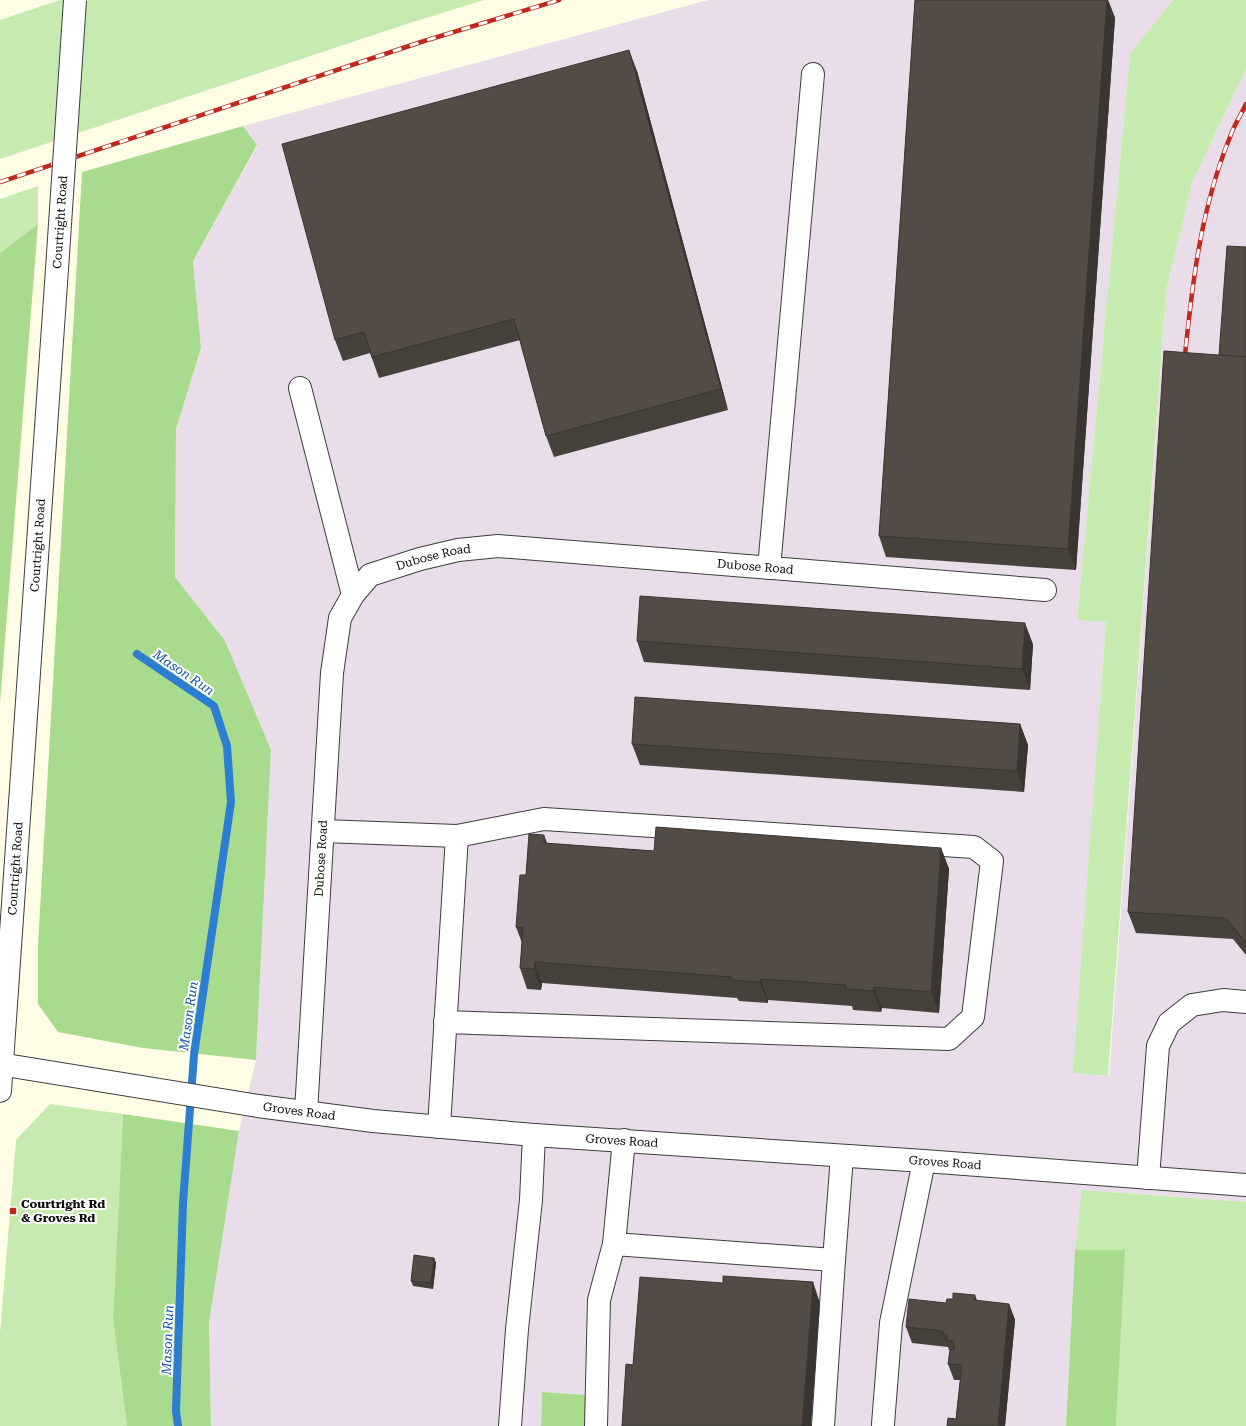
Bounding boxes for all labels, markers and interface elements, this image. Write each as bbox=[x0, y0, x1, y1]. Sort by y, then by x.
street label: Courtright Road bbox=[50, 175, 70, 269]
street label: Courtright Road bbox=[28, 498, 48, 592]
street label: Dubose Road bbox=[394, 542, 472, 573]
street label: Dubose Road bbox=[717, 557, 794, 577]
water label: Mason Run bbox=[150, 646, 217, 698]
street label: Dubose Road bbox=[312, 819, 330, 897]
street label: Courtright Road bbox=[5, 821, 26, 916]
water label: Mason Run bbox=[176, 980, 201, 1053]
street label: Groves Road bbox=[262, 1100, 337, 1123]
street label: Groves Road bbox=[585, 1131, 659, 1150]
street label: Groves Road bbox=[908, 1153, 982, 1172]
place label: Courtright Rd & Groves Rd bbox=[21, 1197, 105, 1225]
marker: Courtright Rd & Groves Rd bbox=[8, 1206, 18, 1216]
water label: Mason Run bbox=[159, 1305, 176, 1376]

